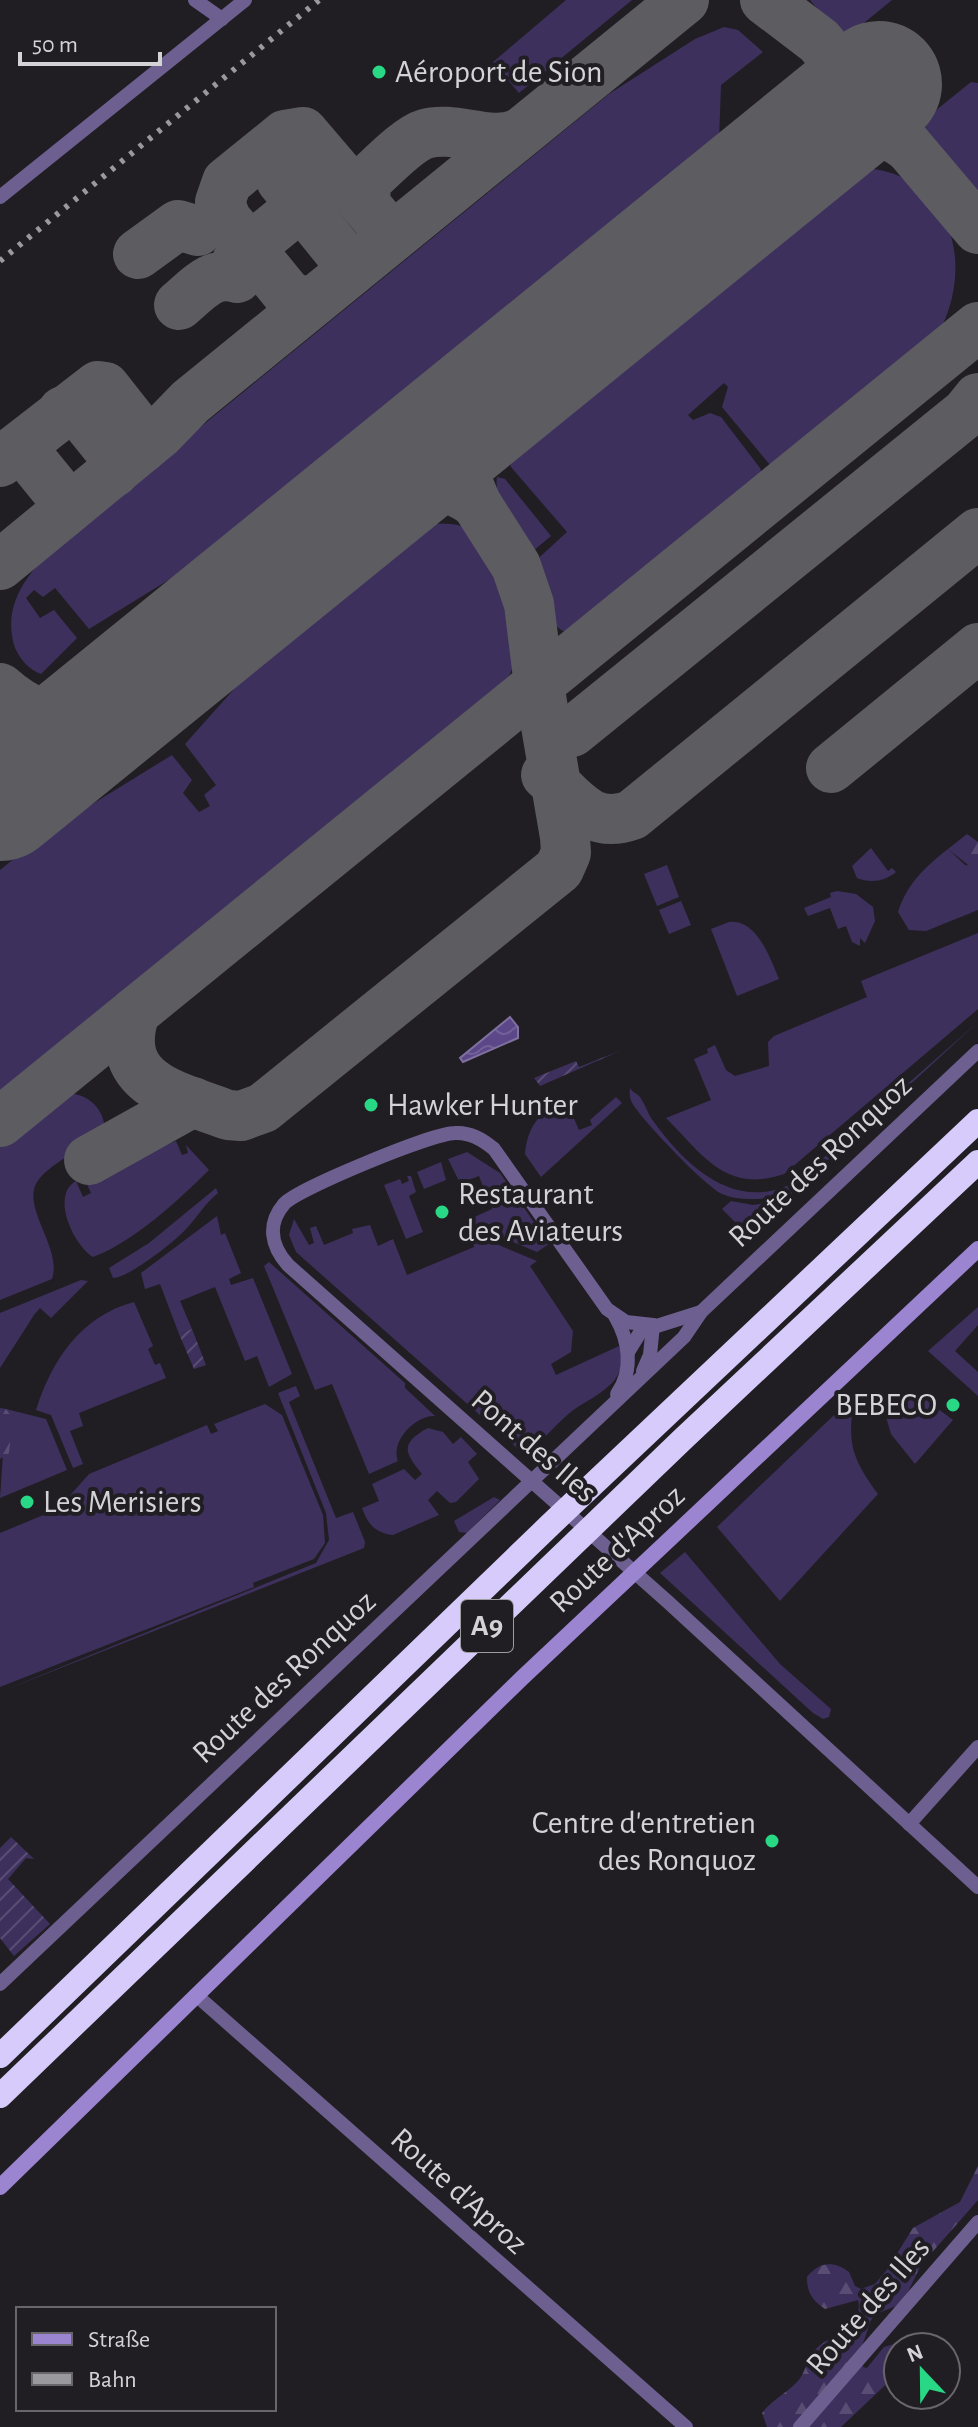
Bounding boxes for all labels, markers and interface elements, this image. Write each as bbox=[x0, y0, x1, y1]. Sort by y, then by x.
scale bar bbox=[20, 16, 160, 66]
text: 50 m bbox=[32, 33, 78, 57]
place label: Aéroport de Sion bbox=[395, 56, 603, 88]
marker: Aéroport de Sion bbox=[370, 63, 388, 81]
street label: Route des Ronquoz bbox=[723, 1069, 917, 1253]
place label: Hawker Hunter bbox=[387, 1089, 578, 1121]
marker: Hawker Hunter bbox=[362, 1096, 380, 1114]
place label: Restaurant des Aviateurs bbox=[458, 1178, 623, 1247]
marker: Restaurant des Aviateurs bbox=[433, 1203, 451, 1221]
street label: Pont des Iles bbox=[465, 1383, 603, 1509]
place label: BEBECO bbox=[835, 1389, 937, 1421]
marker: BEBECO bbox=[944, 1396, 962, 1414]
street label: Route d'Aproz bbox=[544, 1479, 690, 1619]
place label: Les Merisiers bbox=[43, 1486, 202, 1518]
marker: Les Merisiers bbox=[18, 1493, 36, 1511]
street label: Route des Ronquoz bbox=[187, 1585, 381, 1769]
road number: A9 bbox=[461, 1600, 513, 1652]
place label: Centre d'entretien des Ronquoz bbox=[532, 1807, 756, 1876]
marker: Centre d'entretien des Ronquoz bbox=[763, 1832, 781, 1850]
street label: Route d'Aproz bbox=[385, 2122, 533, 2260]
street label: Route des Iles bbox=[800, 2231, 936, 2381]
legend bbox=[16, 2307, 276, 2411]
text: Straße bbox=[88, 2328, 150, 2352]
north arrow bbox=[882, 2331, 962, 2411]
text: N bbox=[904, 2340, 926, 2366]
text: Bahn bbox=[88, 2368, 137, 2392]

